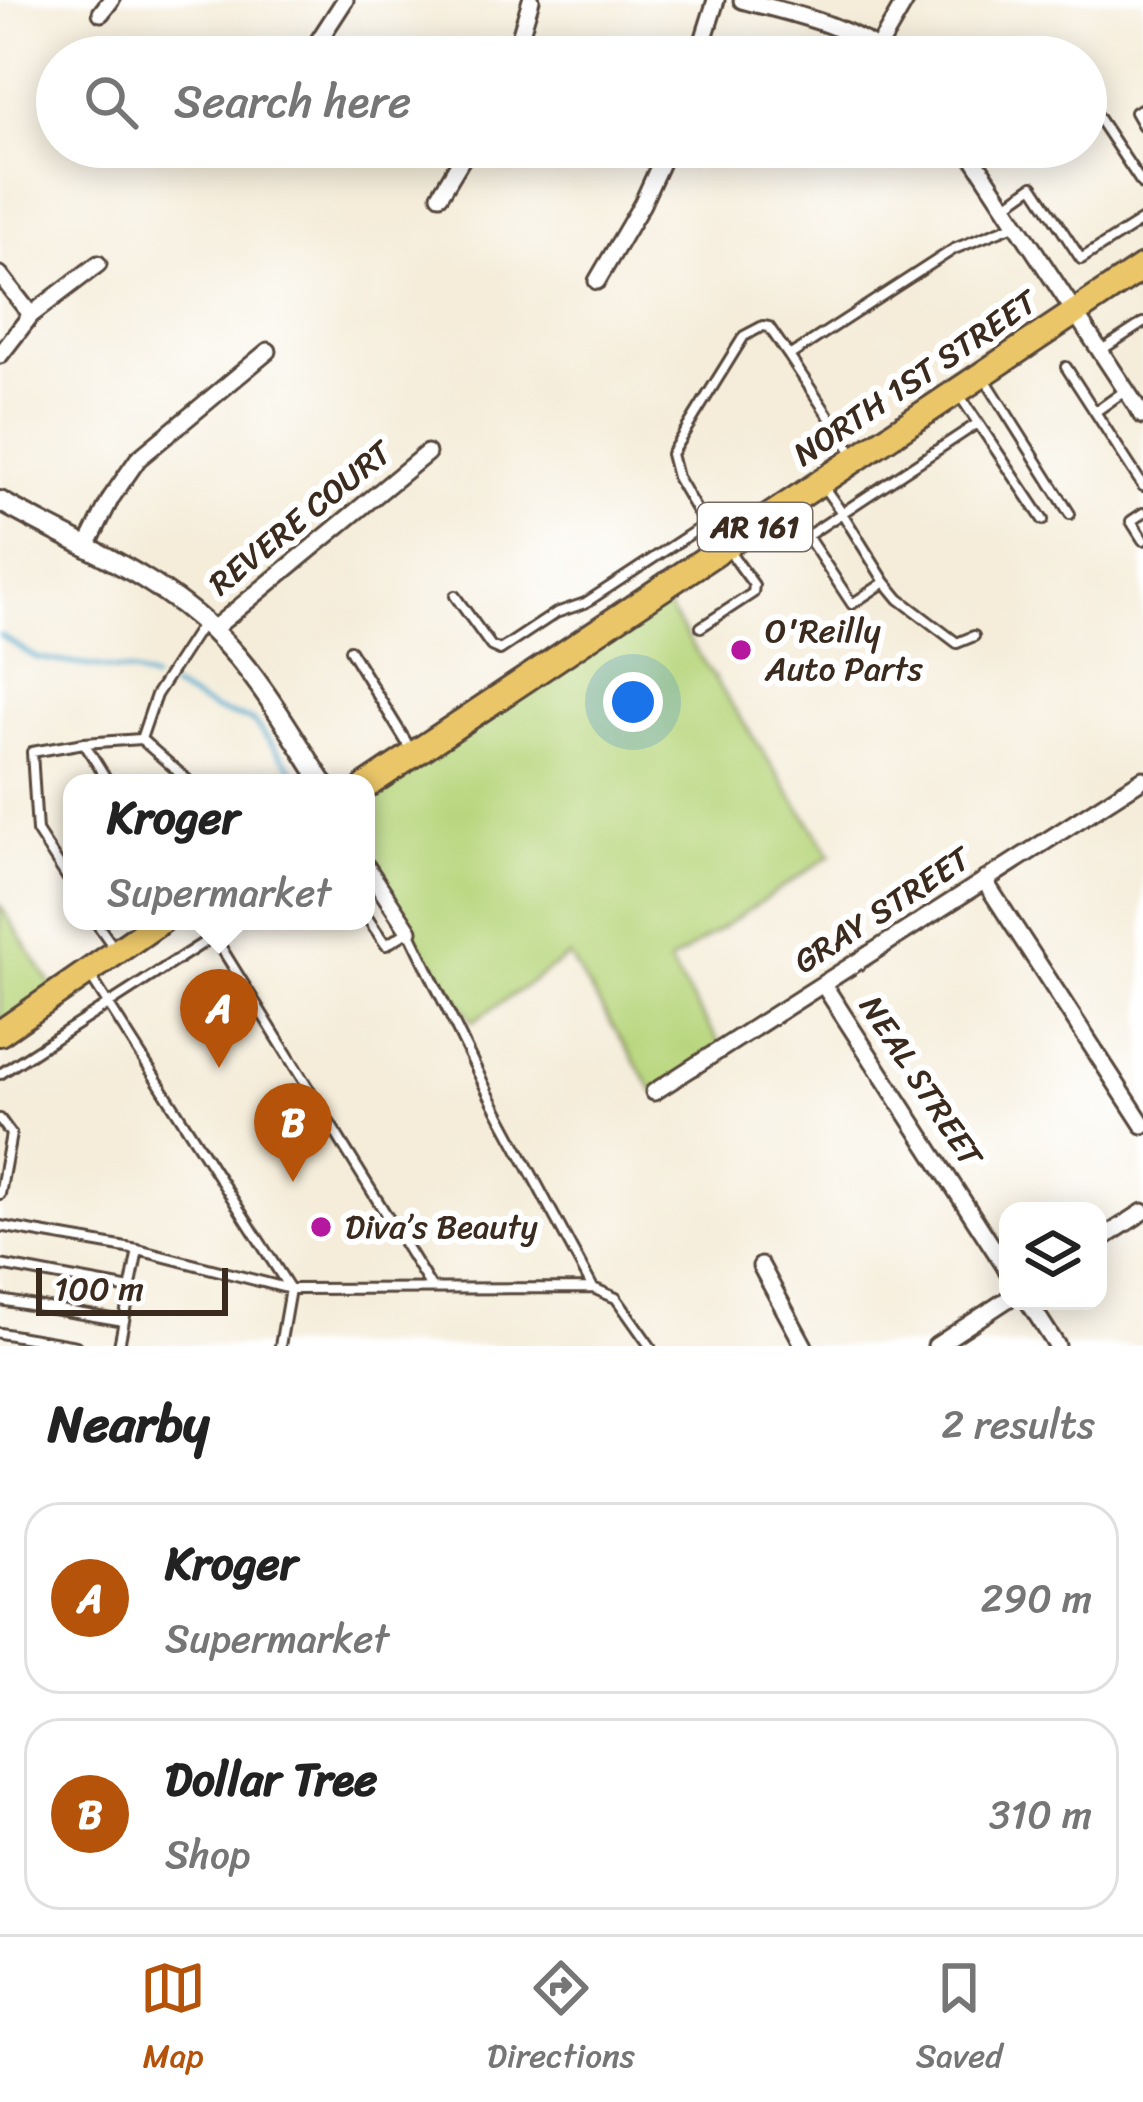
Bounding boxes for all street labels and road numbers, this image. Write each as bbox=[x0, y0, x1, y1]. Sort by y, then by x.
street label: NORTH 1ST STREET bbox=[781, 273, 1051, 482]
street label: REVERE COURT bbox=[195, 424, 406, 611]
road number: AR 161 bbox=[698, 503, 812, 551]
street label: GRAY STREET bbox=[781, 830, 984, 989]
street label: NEAL STREET bbox=[843, 983, 999, 1180]

